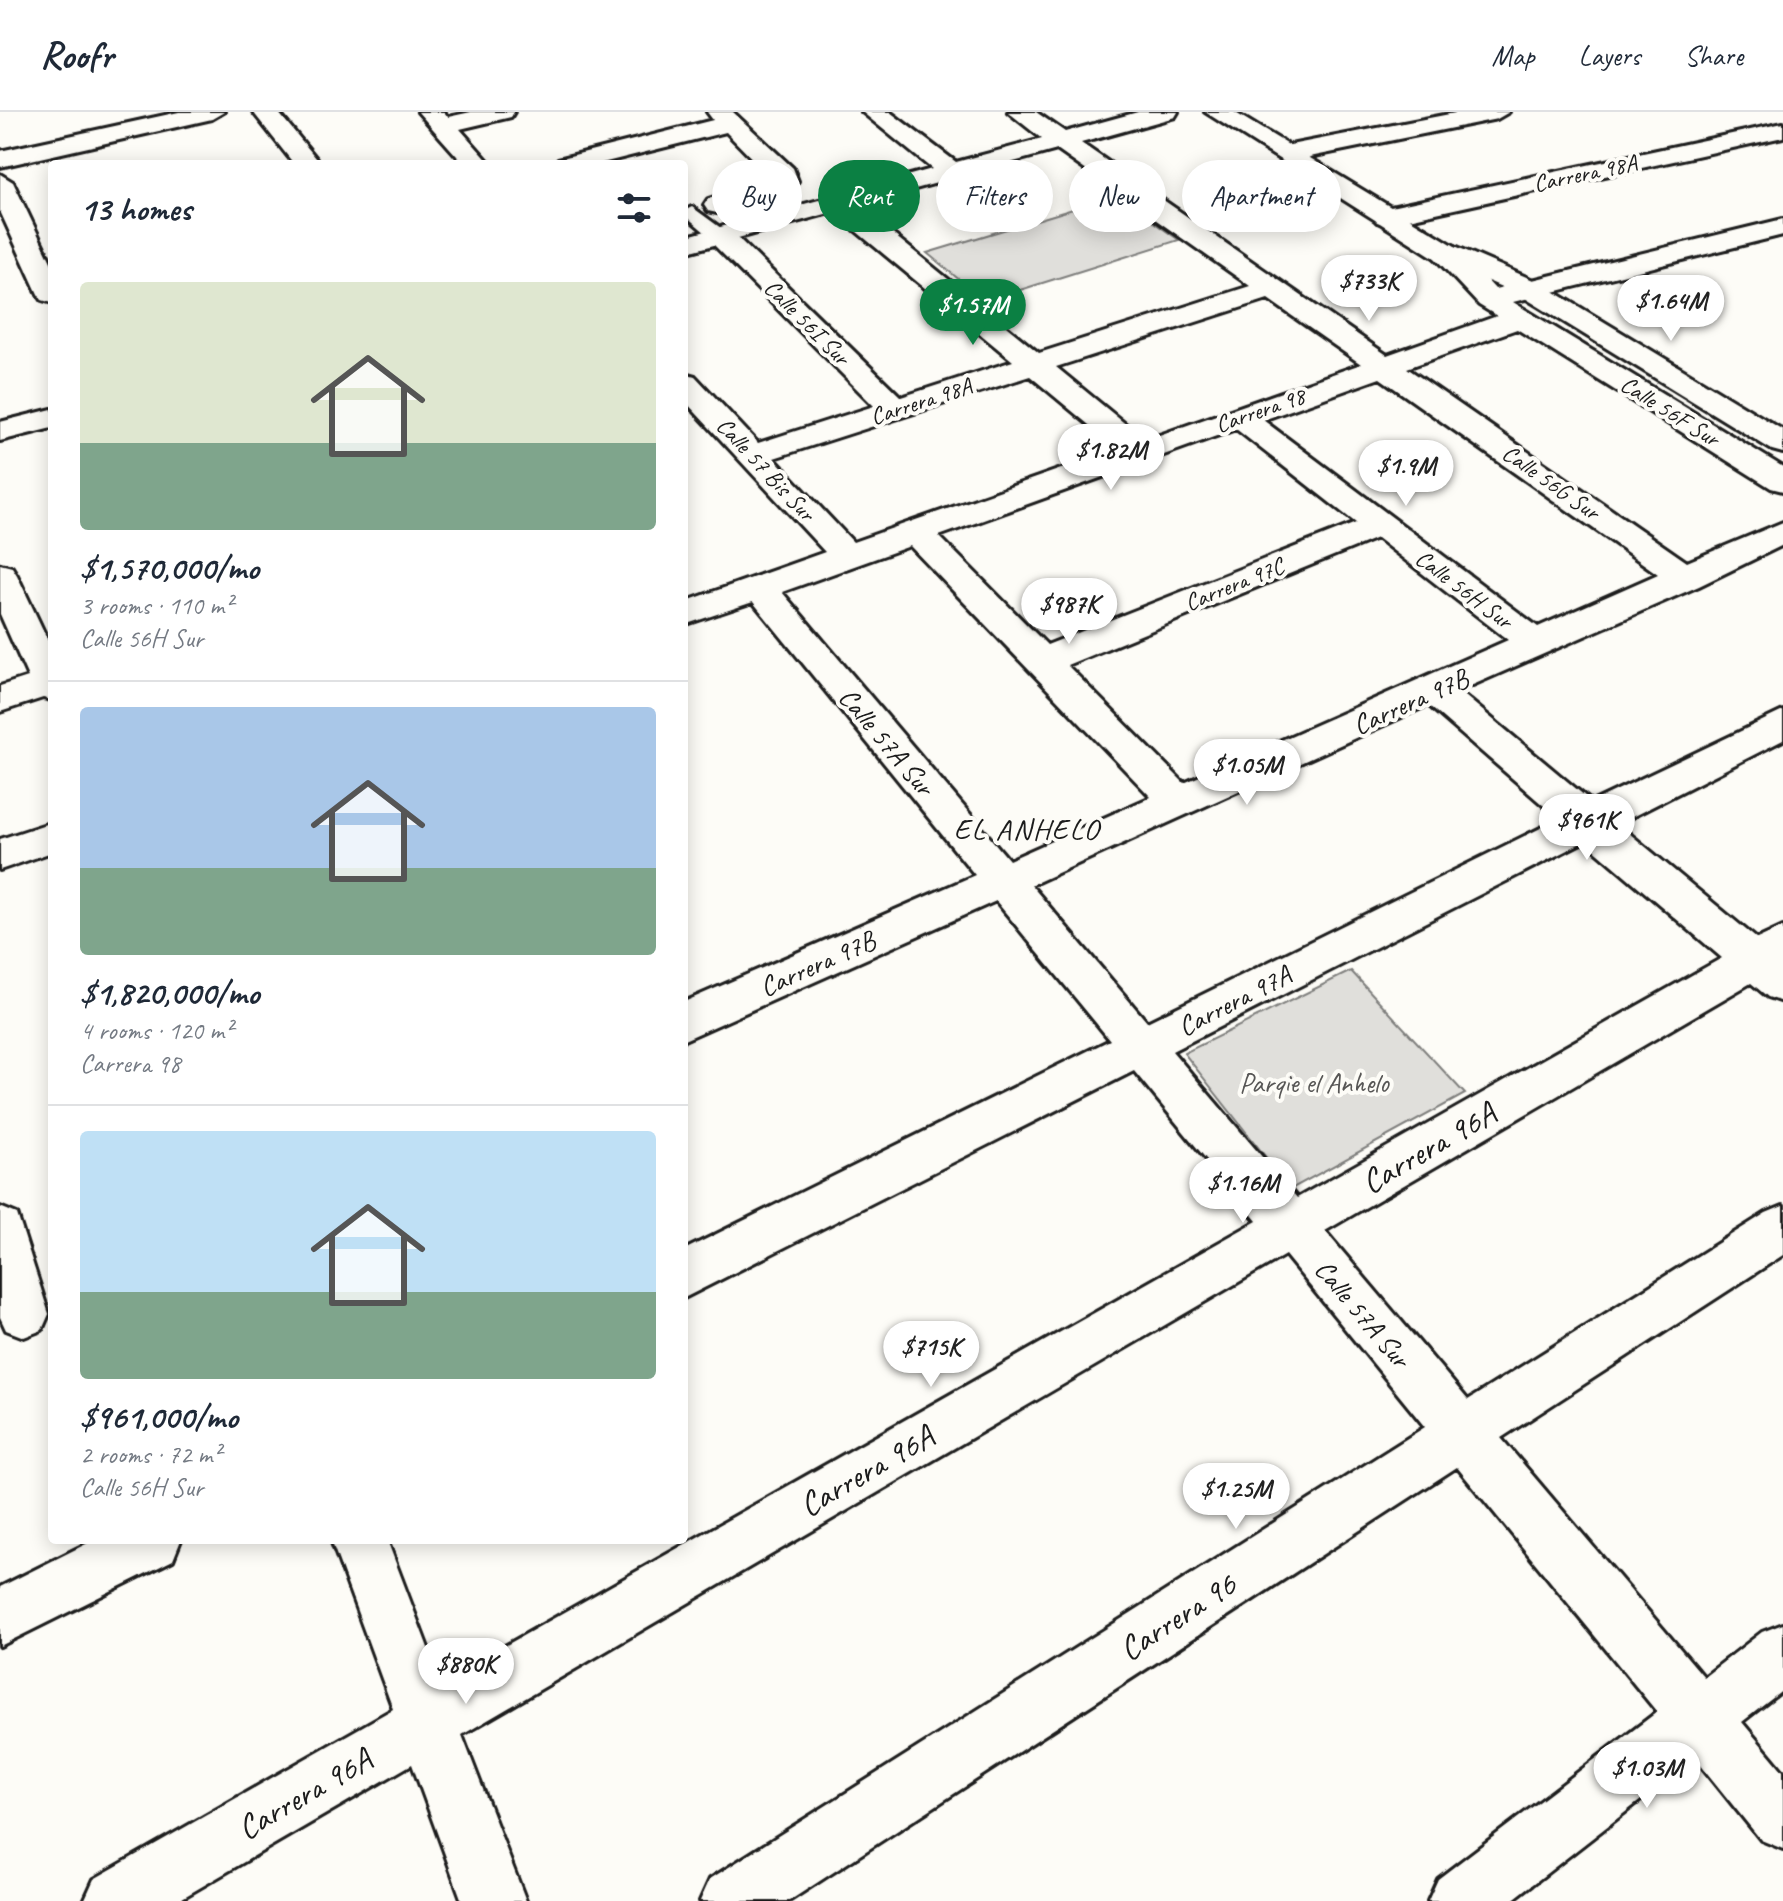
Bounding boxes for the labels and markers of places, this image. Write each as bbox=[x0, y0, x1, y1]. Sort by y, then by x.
pin: $733K bbox=[1313, 255, 1425, 323]
pin: $1.64M bbox=[1606, 275, 1736, 343]
pin: $1.57M bbox=[908, 279, 1038, 347]
pin: $1.82M bbox=[1046, 424, 1176, 492]
pin: $1.9M bbox=[1350, 440, 1462, 508]
pin: $987K bbox=[1013, 578, 1125, 646]
pin: $1.05M bbox=[1182, 739, 1312, 807]
pin: $961K bbox=[1531, 794, 1643, 862]
pin: $1.16M bbox=[1178, 1157, 1308, 1225]
pin: $715K bbox=[875, 1321, 987, 1389]
pin: $1.25M bbox=[1171, 1463, 1301, 1531]
pin: $880K bbox=[410, 1638, 522, 1706]
pin: $1.03M bbox=[1582, 1742, 1712, 1810]

